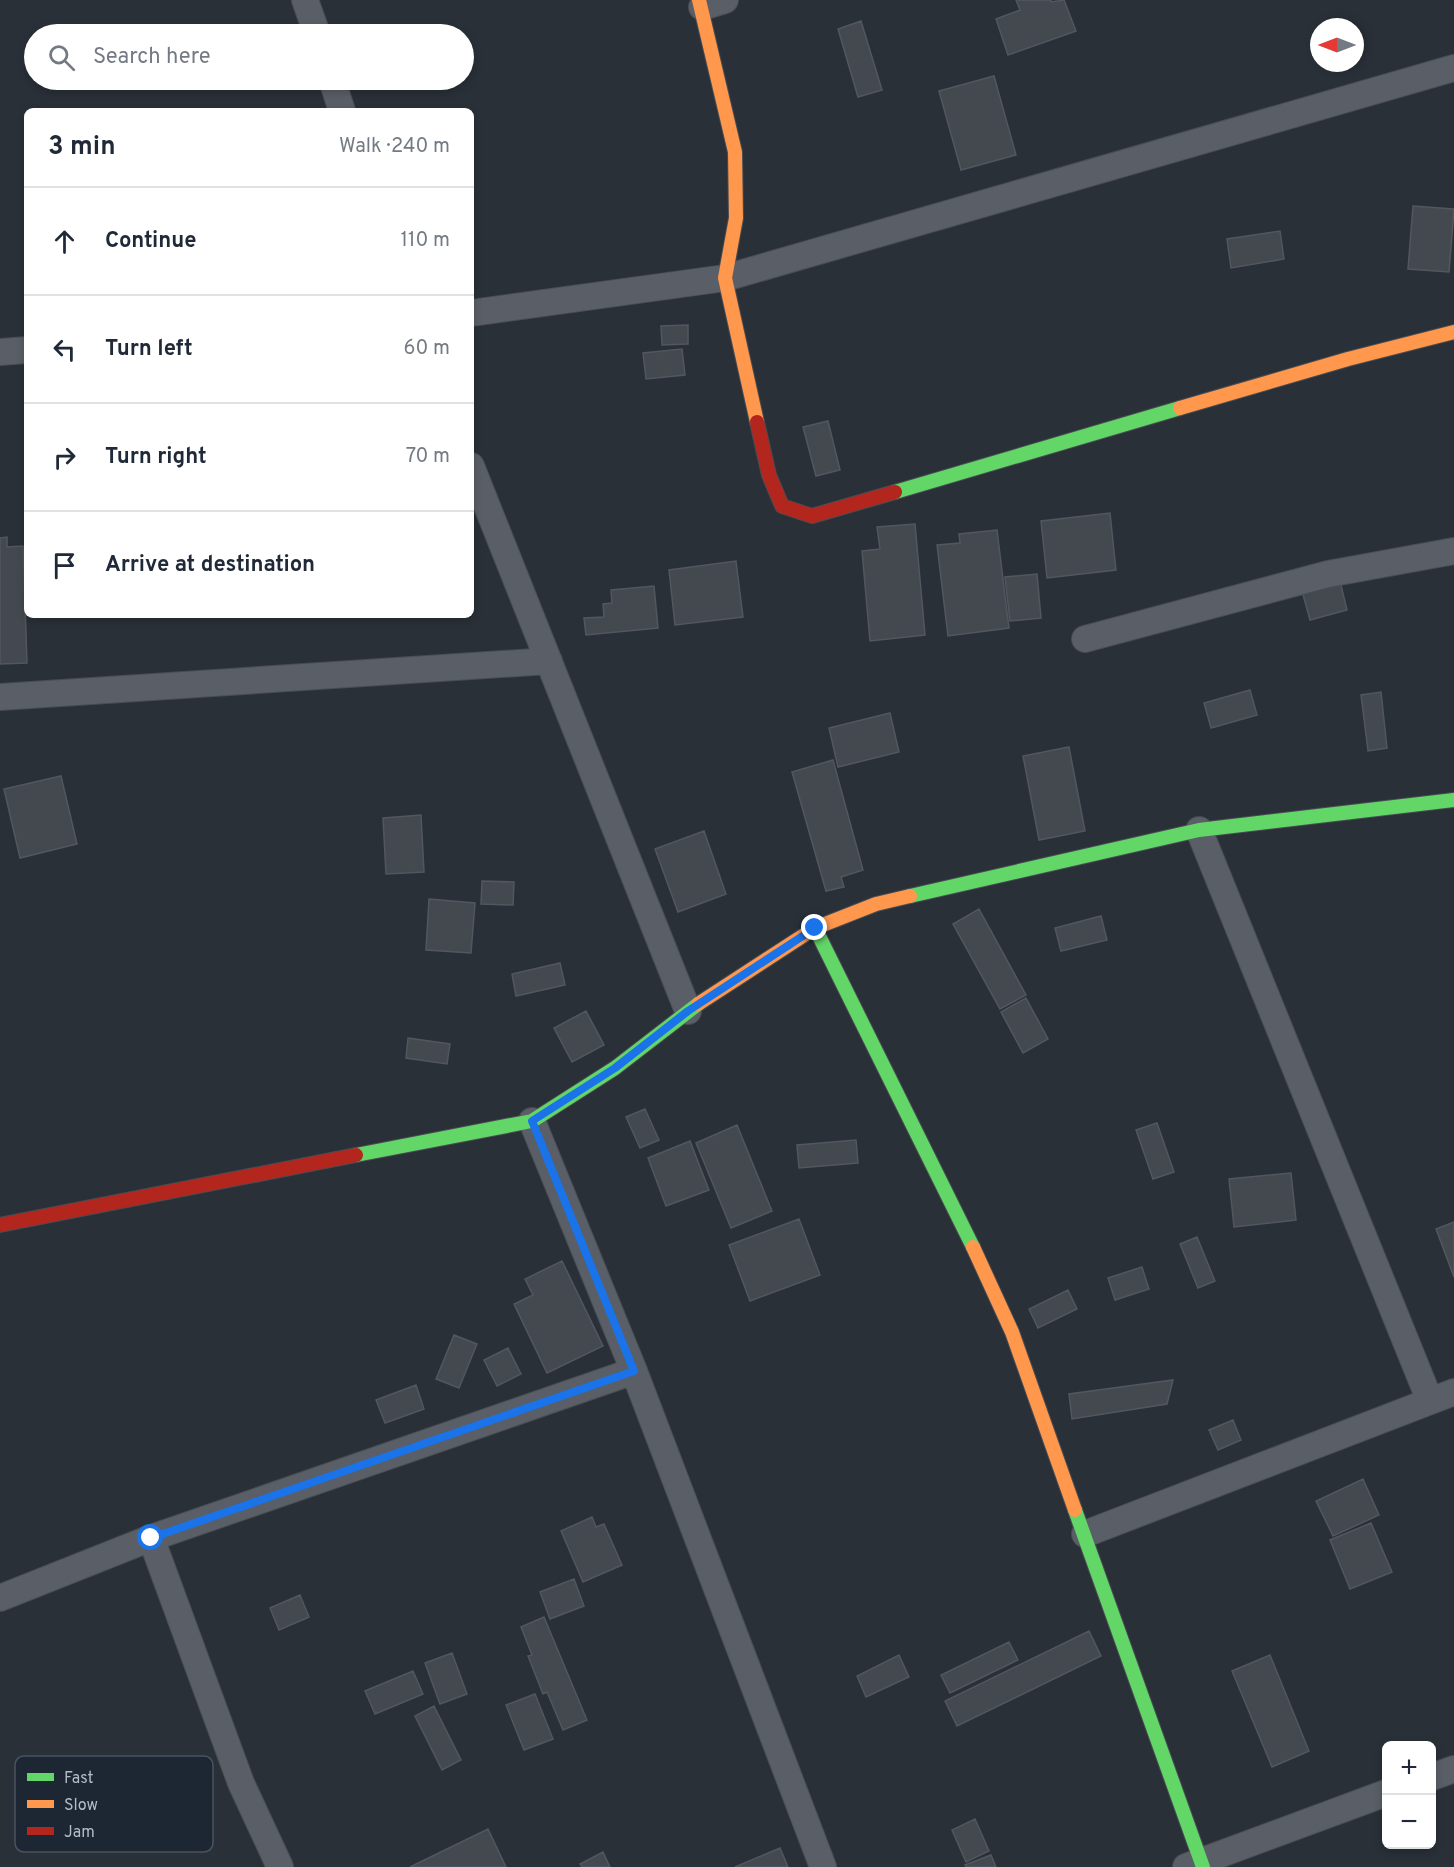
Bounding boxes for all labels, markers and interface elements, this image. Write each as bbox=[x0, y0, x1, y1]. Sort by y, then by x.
north arrow bbox=[1310, 18, 1364, 72]
search box bbox=[24, 24, 474, 90]
icon: search bbox=[45, 41, 78, 74]
text: Search here bbox=[93, 44, 211, 71]
text: 3 min bbox=[48, 131, 116, 164]
text: Walk · 240 m bbox=[339, 134, 450, 160]
icon: ahead bbox=[48, 225, 81, 258]
text: Continue bbox=[105, 228, 196, 255]
text: 110 m bbox=[401, 228, 450, 254]
icon: left bbox=[48, 333, 81, 366]
text: Turn left bbox=[105, 336, 193, 363]
text: 60 m bbox=[404, 336, 450, 362]
icon: right bbox=[48, 441, 81, 474]
text: Turn right bbox=[105, 444, 207, 471]
text: 70 m bbox=[406, 444, 450, 470]
icon: arrive bbox=[48, 549, 81, 582]
text: Arrive at destination bbox=[105, 552, 315, 579]
route end bbox=[801, 914, 827, 940]
route start bbox=[137, 1524, 163, 1550]
map controls bbox=[1382, 1741, 1436, 1849]
button: + bbox=[1382, 1741, 1436, 1795]
legend bbox=[15, 1756, 213, 1852]
text: Fast bbox=[64, 1769, 94, 1789]
button: − bbox=[1382, 1795, 1436, 1849]
text: Slow bbox=[64, 1796, 98, 1816]
text: Jam bbox=[64, 1823, 95, 1843]

